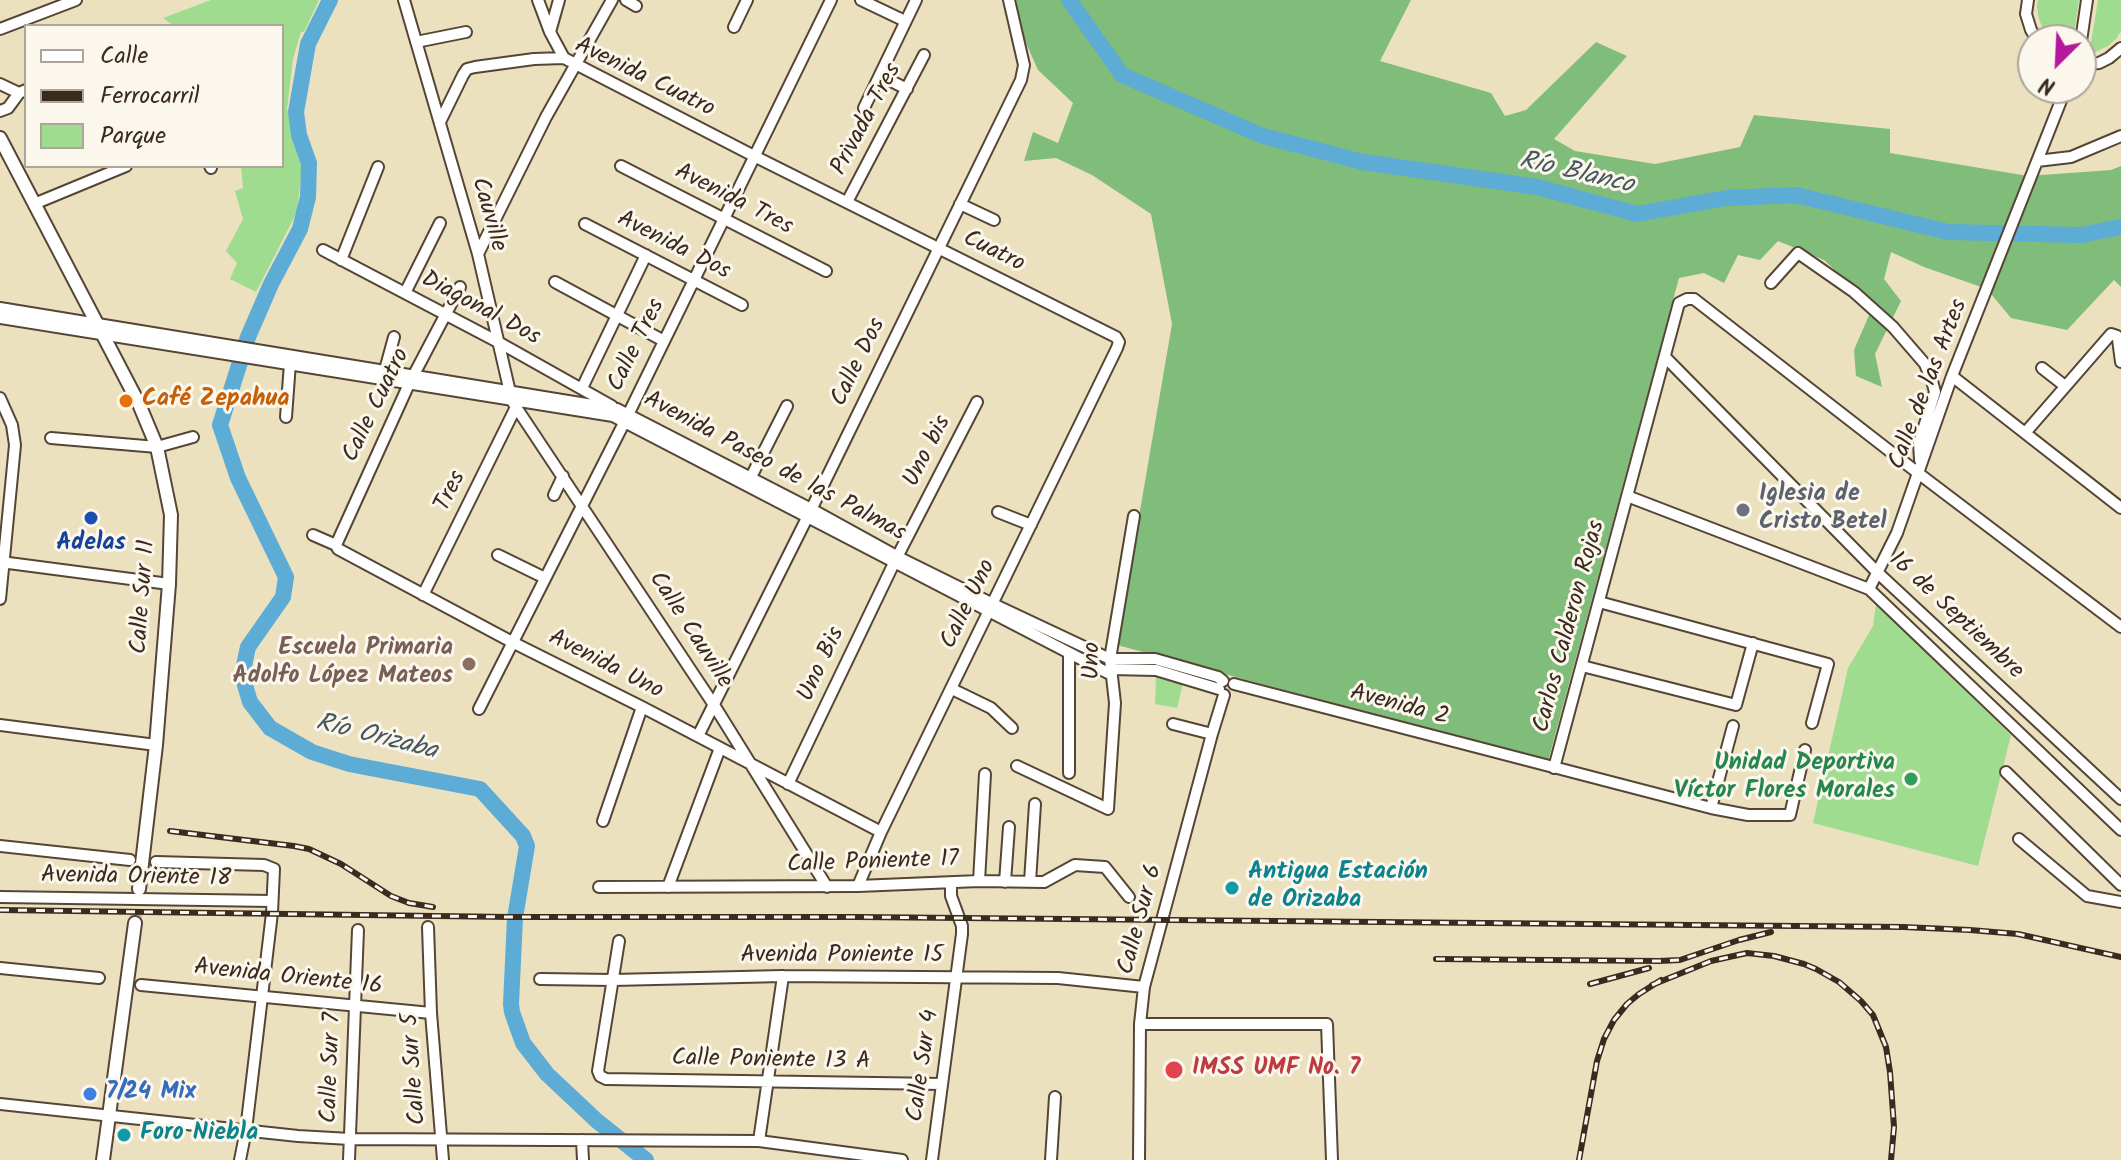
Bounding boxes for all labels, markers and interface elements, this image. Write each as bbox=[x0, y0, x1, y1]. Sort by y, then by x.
legend bbox=[24, 24, 284, 168]
north arrow bbox=[2017, 24, 2097, 104]
street label: Avenida Cuatro bbox=[569, 33, 719, 125]
text: Calle bbox=[100, 37, 148, 76]
street label: Privada Tres bbox=[826, 59, 910, 181]
text: N bbox=[2034, 66, 2061, 103]
text: Ferrocarril bbox=[100, 77, 200, 116]
text: Parque bbox=[100, 117, 166, 156]
water label: Río Blanco bbox=[1516, 147, 1636, 203]
street label: Avenida Tres bbox=[669, 159, 797, 243]
street label: Cauville bbox=[463, 175, 511, 255]
street label: Avenida Dos bbox=[611, 206, 735, 288]
street label: Cuatro bbox=[957, 226, 1029, 280]
street label: Diagonal Dos bbox=[415, 267, 545, 353]
street label: Calle Tres bbox=[603, 295, 673, 397]
street label: Calle de las Artes bbox=[1884, 296, 1976, 474]
street label: Calle Dos bbox=[826, 314, 894, 412]
street label: Calle Cuatro bbox=[338, 344, 418, 468]
place label: Café Zepahua bbox=[142, 387, 289, 415]
street label: Avenida Paseo de las Palmas bbox=[638, 387, 910, 549]
marker: Café Zepahua bbox=[117, 392, 135, 410]
street label: Uno bis bbox=[899, 412, 959, 492]
street label: Tres bbox=[430, 467, 474, 517]
place label: Iglesia de Cristo Betel bbox=[1759, 482, 1887, 538]
marker: Iglesia de Cristo Betel bbox=[1734, 501, 1752, 519]
marker: Adelas bbox=[82, 509, 100, 527]
street label: Carlos Calderon Rojas bbox=[1529, 518, 1613, 736]
place label: Adelas bbox=[56, 531, 126, 559]
street label: Calle Sur 11 bbox=[127, 539, 163, 655]
street label: 16 de Septiembre bbox=[1881, 547, 2029, 687]
street label: Calle Uno bbox=[936, 556, 1004, 654]
street label: Calle Cauville bbox=[641, 567, 737, 695]
street label: Uno Bis bbox=[793, 623, 853, 707]
street label: Avenida Uno bbox=[543, 625, 667, 707]
place label: Escuela Primaria Adolfo López Mateos bbox=[233, 636, 453, 692]
street label: Uno bbox=[1079, 642, 1109, 680]
marker: Escuela Primaria Adolfo López Mateos bbox=[460, 655, 478, 673]
street label: Avenida 2 bbox=[1347, 680, 1451, 734]
water label: Río Orizaba bbox=[312, 709, 440, 769]
place label: Unidad Deportiva Víctor Flores Morales bbox=[1674, 751, 1895, 807]
marker: Unidad Deportiva Víctor Flores Morales bbox=[1902, 770, 1920, 788]
street label: Calle Poniente 17 bbox=[786, 847, 960, 881]
place label: Antigua Estación de Orizaba bbox=[1248, 860, 1428, 916]
street label: Calle Sur 6 bbox=[1113, 862, 1171, 978]
street label: Avenida Oriente 18 bbox=[40, 863, 232, 895]
marker: Antigua Estación de Orizaba bbox=[1223, 879, 1241, 897]
street label: Avenida Poniente 15 bbox=[740, 943, 944, 971]
street label: Avenida Oriente 16 bbox=[192, 955, 384, 1003]
street label: Calle Sur 4 bbox=[903, 1008, 947, 1124]
street label: Calle Sur 7 bbox=[317, 1012, 349, 1124]
street label: Calle Sur 5 bbox=[398, 1012, 434, 1126]
street label: Calle Poniente 13 A bbox=[671, 1046, 871, 1078]
place label: IMSS UMF No. 7 bbox=[1192, 1056, 1360, 1084]
marker: IMSS UMF No. 7 bbox=[1163, 1059, 1185, 1081]
place label: 7/24 Mix bbox=[106, 1080, 196, 1108]
marker: 7/24 Mix bbox=[81, 1085, 99, 1103]
place label: Foro Niebla bbox=[140, 1121, 258, 1149]
marker: Foro Niebla bbox=[115, 1126, 133, 1144]

